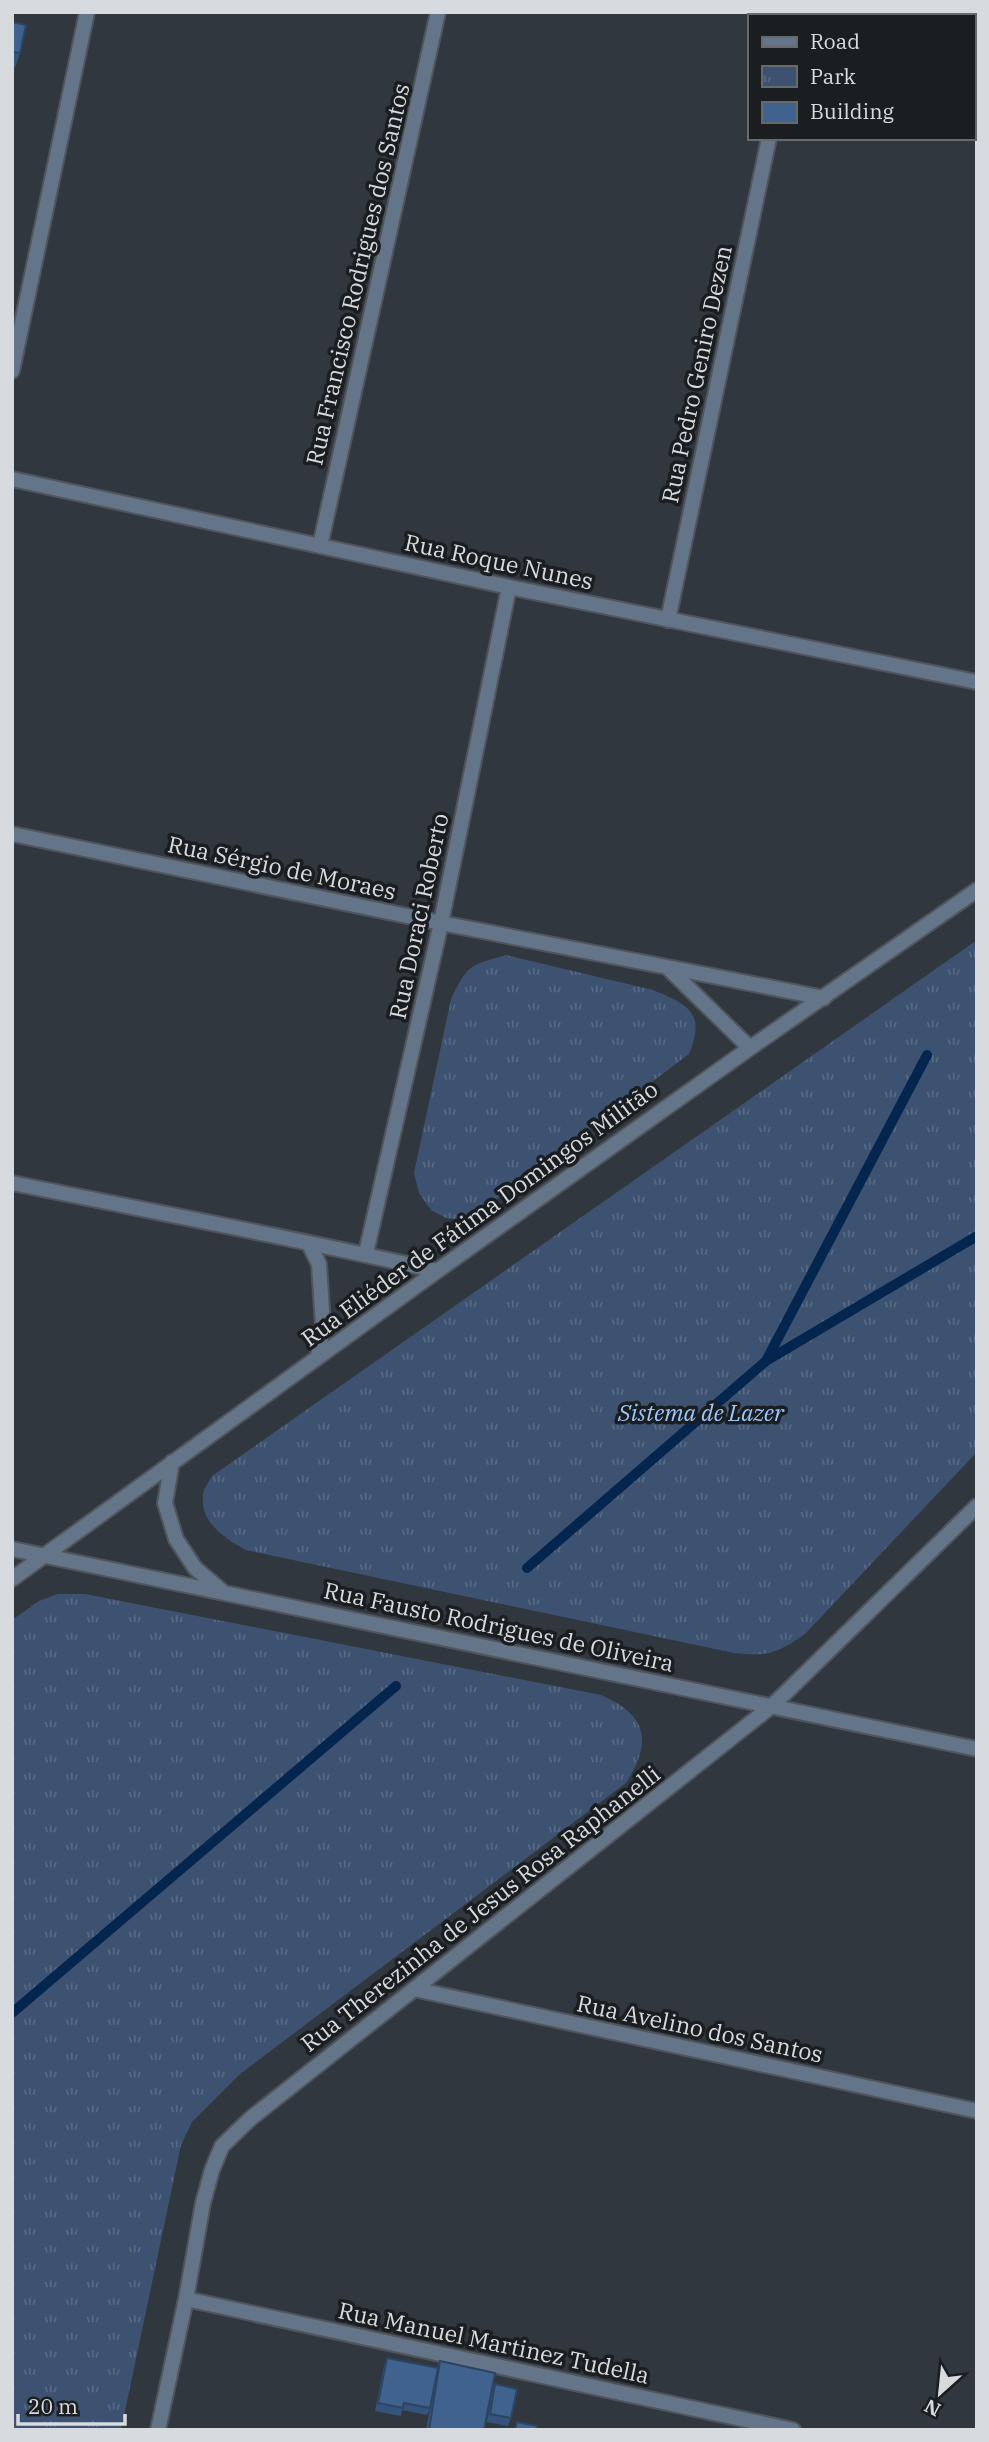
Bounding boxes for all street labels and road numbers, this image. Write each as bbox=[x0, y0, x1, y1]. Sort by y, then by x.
street label: Rua Francisco Rodrigues dos Santos bbox=[298, 80, 416, 468]
street label: Rua Pedro Geniro Dezen bbox=[654, 242, 738, 506]
street label: Rua Roque Nunes bbox=[402, 526, 596, 596]
street label: Rua Doraci Roberto bbox=[382, 810, 454, 1022]
street label: Rua Sérgio de Moraes bbox=[165, 828, 399, 906]
street label: Rua Eliéder de Fátima Domingos Militão bbox=[295, 1073, 663, 1353]
street label: Rua Fausto Rodrigues de Oliveira bbox=[321, 1574, 677, 1678]
street label: Rua Therezinha de Jesus Rosa Raphanelli bbox=[294, 1758, 666, 2058]
street label: Rua Avelino dos Santos bbox=[574, 1987, 826, 2069]
street label: Rua Manuel Martinez Tudella bbox=[336, 2294, 652, 2390]

